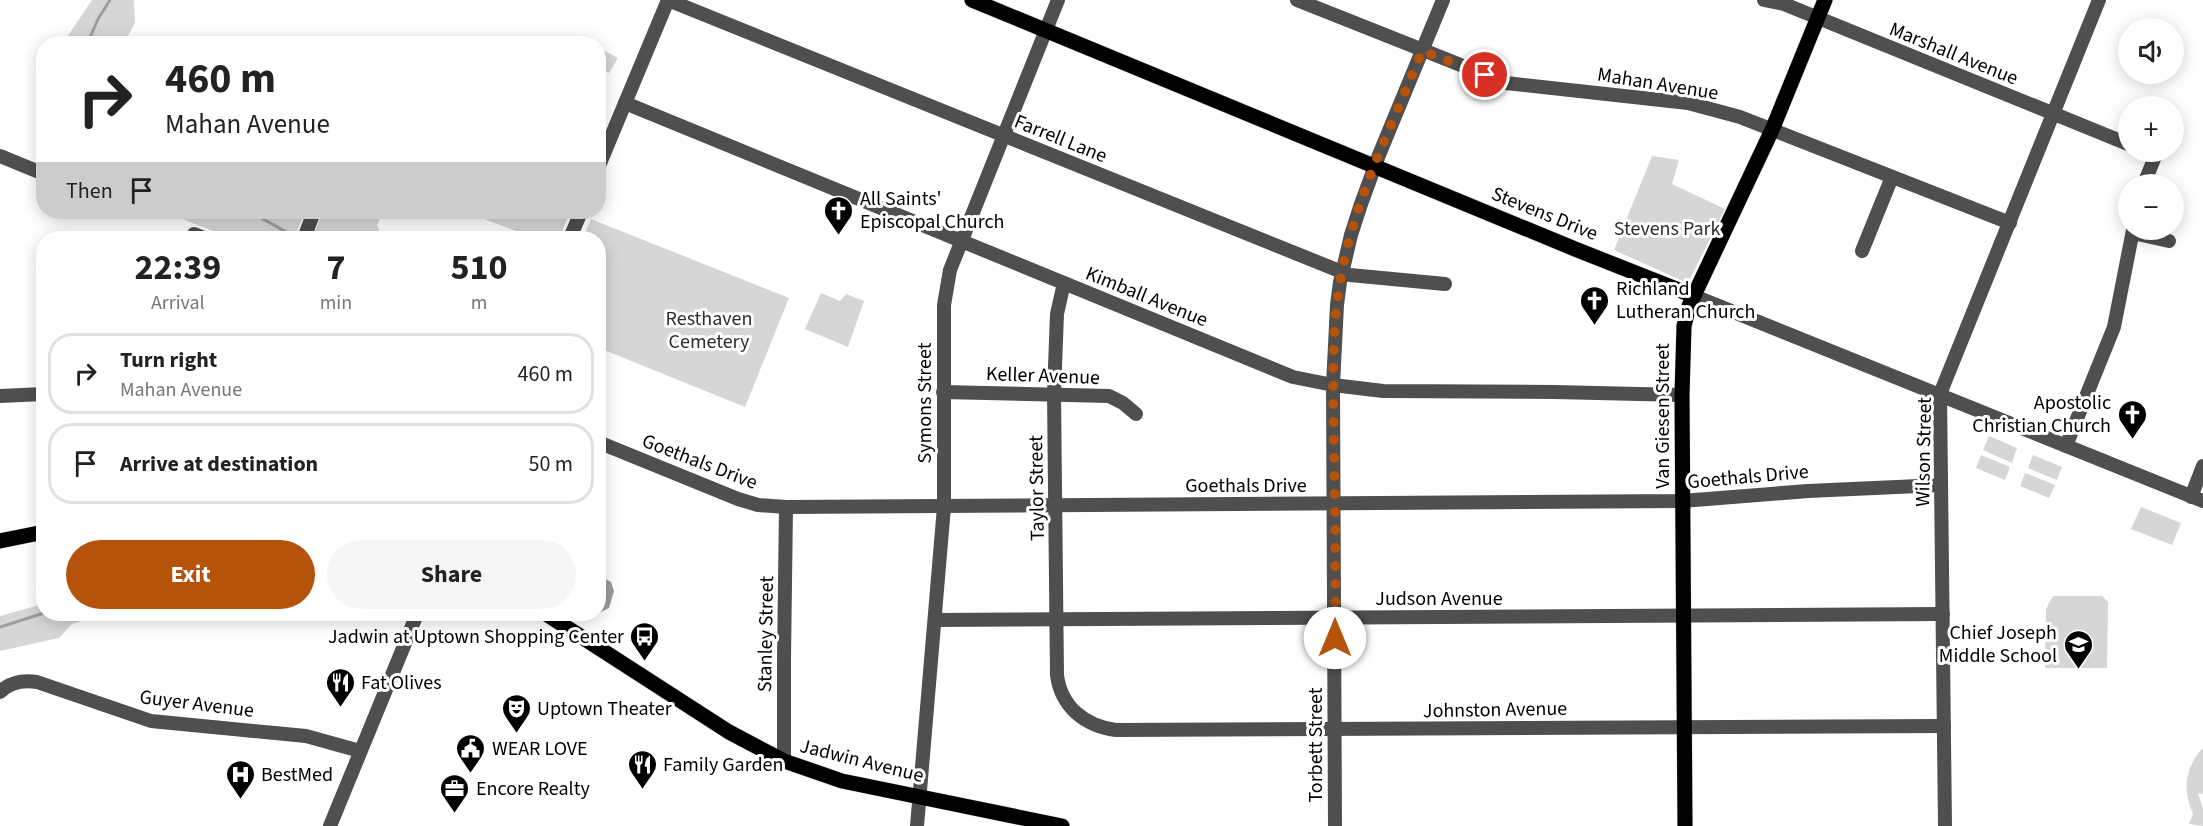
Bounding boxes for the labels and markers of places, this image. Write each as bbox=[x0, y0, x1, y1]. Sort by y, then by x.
pin bbox=[1459, 49, 1510, 100]
place label: All Saints' Episcopal Church bbox=[860, 185, 1004, 236]
church icon: All Saints' Episcopal Church bbox=[823, 194, 855, 236]
place label: Richland Lutheran Church bbox=[1616, 275, 1755, 326]
church icon: Richland Lutheran Church bbox=[1579, 284, 1611, 326]
place label: Apostolic Christian Church bbox=[1972, 389, 2111, 440]
church icon: Apostolic Christian Church bbox=[2116, 398, 2148, 440]
place label: Chief Joseph Middle School bbox=[1939, 619, 2057, 670]
bus stop icon: Jadwin at Uptown Shopping Center bbox=[629, 620, 661, 662]
place label: Jadwin at Uptown Shopping Center bbox=[328, 623, 624, 651]
school or university icon: Chief Joseph Middle School bbox=[2062, 628, 2094, 670]
restaurant icon: Fat Olives bbox=[324, 666, 356, 708]
place label: Fat Olives bbox=[361, 669, 442, 697]
theatre icon: Uptown Theater bbox=[500, 692, 532, 734]
place label: Uptown Theater bbox=[537, 695, 672, 723]
public building icon: WEAR LOVE bbox=[455, 732, 487, 774]
place label: WEAR LOVE bbox=[492, 735, 588, 763]
restaurant icon: Family Garden bbox=[626, 748, 658, 790]
place label: Family Garden bbox=[663, 751, 783, 779]
hospital icon: BestMed bbox=[224, 758, 256, 800]
place label: BestMed bbox=[261, 761, 333, 789]
office icon: Encore Realty bbox=[439, 772, 471, 814]
place label: Encore Realty bbox=[476, 775, 590, 803]

